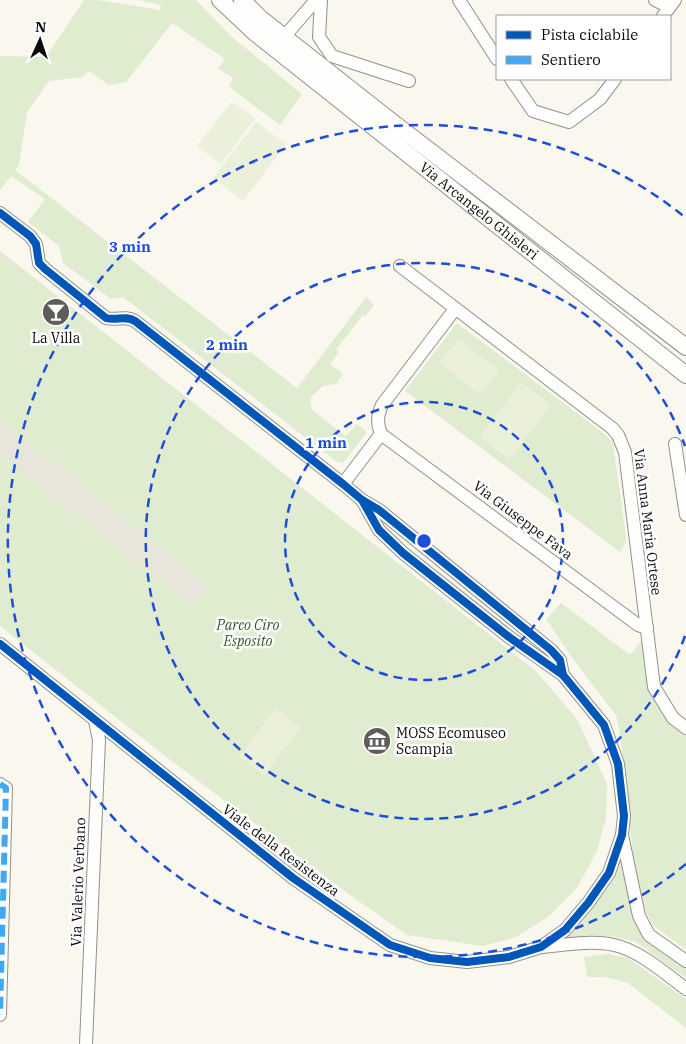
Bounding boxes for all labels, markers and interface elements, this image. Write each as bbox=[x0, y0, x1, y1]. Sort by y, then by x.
north arrow bbox=[15, 15, 65, 65]
legend bbox=[496, 15, 671, 80]
text: N bbox=[35, 18, 47, 36]
text: Pista ciclabile bbox=[541, 25, 638, 44]
text: Sentiero bbox=[541, 50, 601, 69]
street label: Via Arcangelo Ghisleri bbox=[416, 158, 542, 263]
text: 3 min bbox=[109, 237, 151, 256]
bar icon: La Villa bbox=[41, 297, 71, 327]
place label: La Villa bbox=[32, 329, 81, 347]
text: 2 min bbox=[206, 335, 248, 354]
text: 1 min bbox=[305, 433, 347, 452]
street label: Via Anna Maria Ortese bbox=[630, 448, 666, 596]
street label: Via Giuseppe Fava bbox=[469, 477, 577, 564]
centre of rings bbox=[415, 532, 433, 550]
park label: Parco Ciro Esposito bbox=[216, 616, 279, 650]
place label: MOSS Ecomuseo Scampia bbox=[396, 724, 506, 758]
museum icon: MOSS Ecomuseo Scampia bbox=[362, 726, 392, 756]
street label: Viale della Resistenza bbox=[219, 800, 343, 900]
street label: Via Valerio Verbano bbox=[67, 817, 89, 947]

